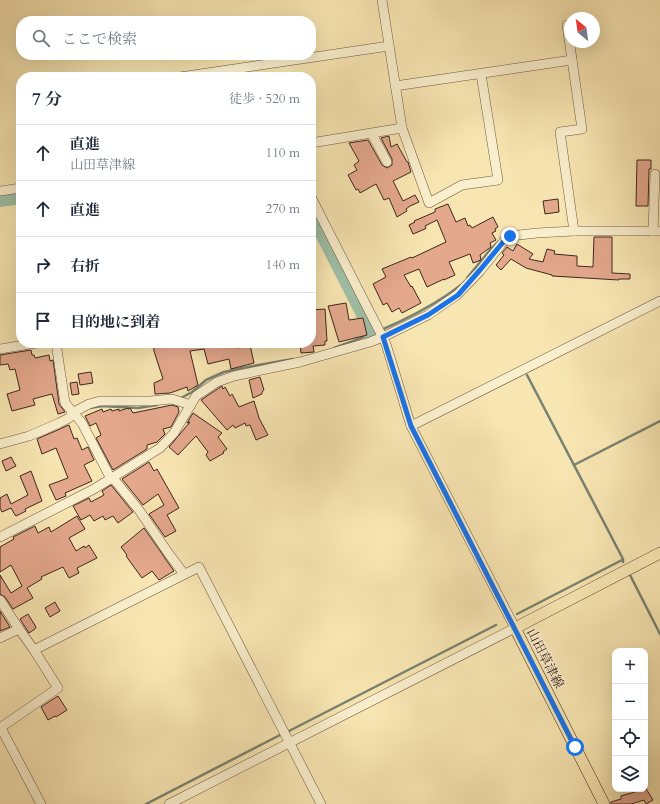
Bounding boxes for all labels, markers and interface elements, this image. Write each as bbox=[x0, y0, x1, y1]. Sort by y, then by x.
north arrow bbox=[564, 12, 600, 48]
search box bbox=[16, 16, 316, 60]
icon: search bbox=[30, 27, 52, 49]
text: ここで検索 bbox=[62, 29, 137, 49]
text: 7 分 bbox=[32, 88, 62, 111]
text: 徒歩 · 520 m bbox=[229, 90, 300, 108]
text: 直進 bbox=[70, 134, 100, 154]
icon: ahead bbox=[32, 142, 54, 164]
text: 110 m bbox=[266, 144, 300, 162]
text: 山田草津線 bbox=[70, 156, 135, 174]
icon: ahead bbox=[32, 198, 54, 220]
text: 直進 bbox=[70, 200, 100, 220]
text: 270 m bbox=[266, 200, 300, 218]
route end bbox=[501, 227, 519, 245]
icon: right bbox=[32, 254, 54, 276]
text: 右折 bbox=[70, 256, 100, 276]
text: 140 m bbox=[266, 256, 300, 274]
icon: arrive bbox=[32, 310, 54, 332]
text: 目的地に到着 bbox=[70, 312, 160, 332]
street label: 山田草津線 bbox=[522, 625, 568, 692]
map controls bbox=[612, 648, 648, 792]
button: + bbox=[612, 648, 648, 684]
button: − bbox=[612, 684, 648, 720]
button: locate bbox=[612, 720, 648, 756]
route start bbox=[566, 738, 584, 756]
button: layers bbox=[612, 756, 648, 792]

